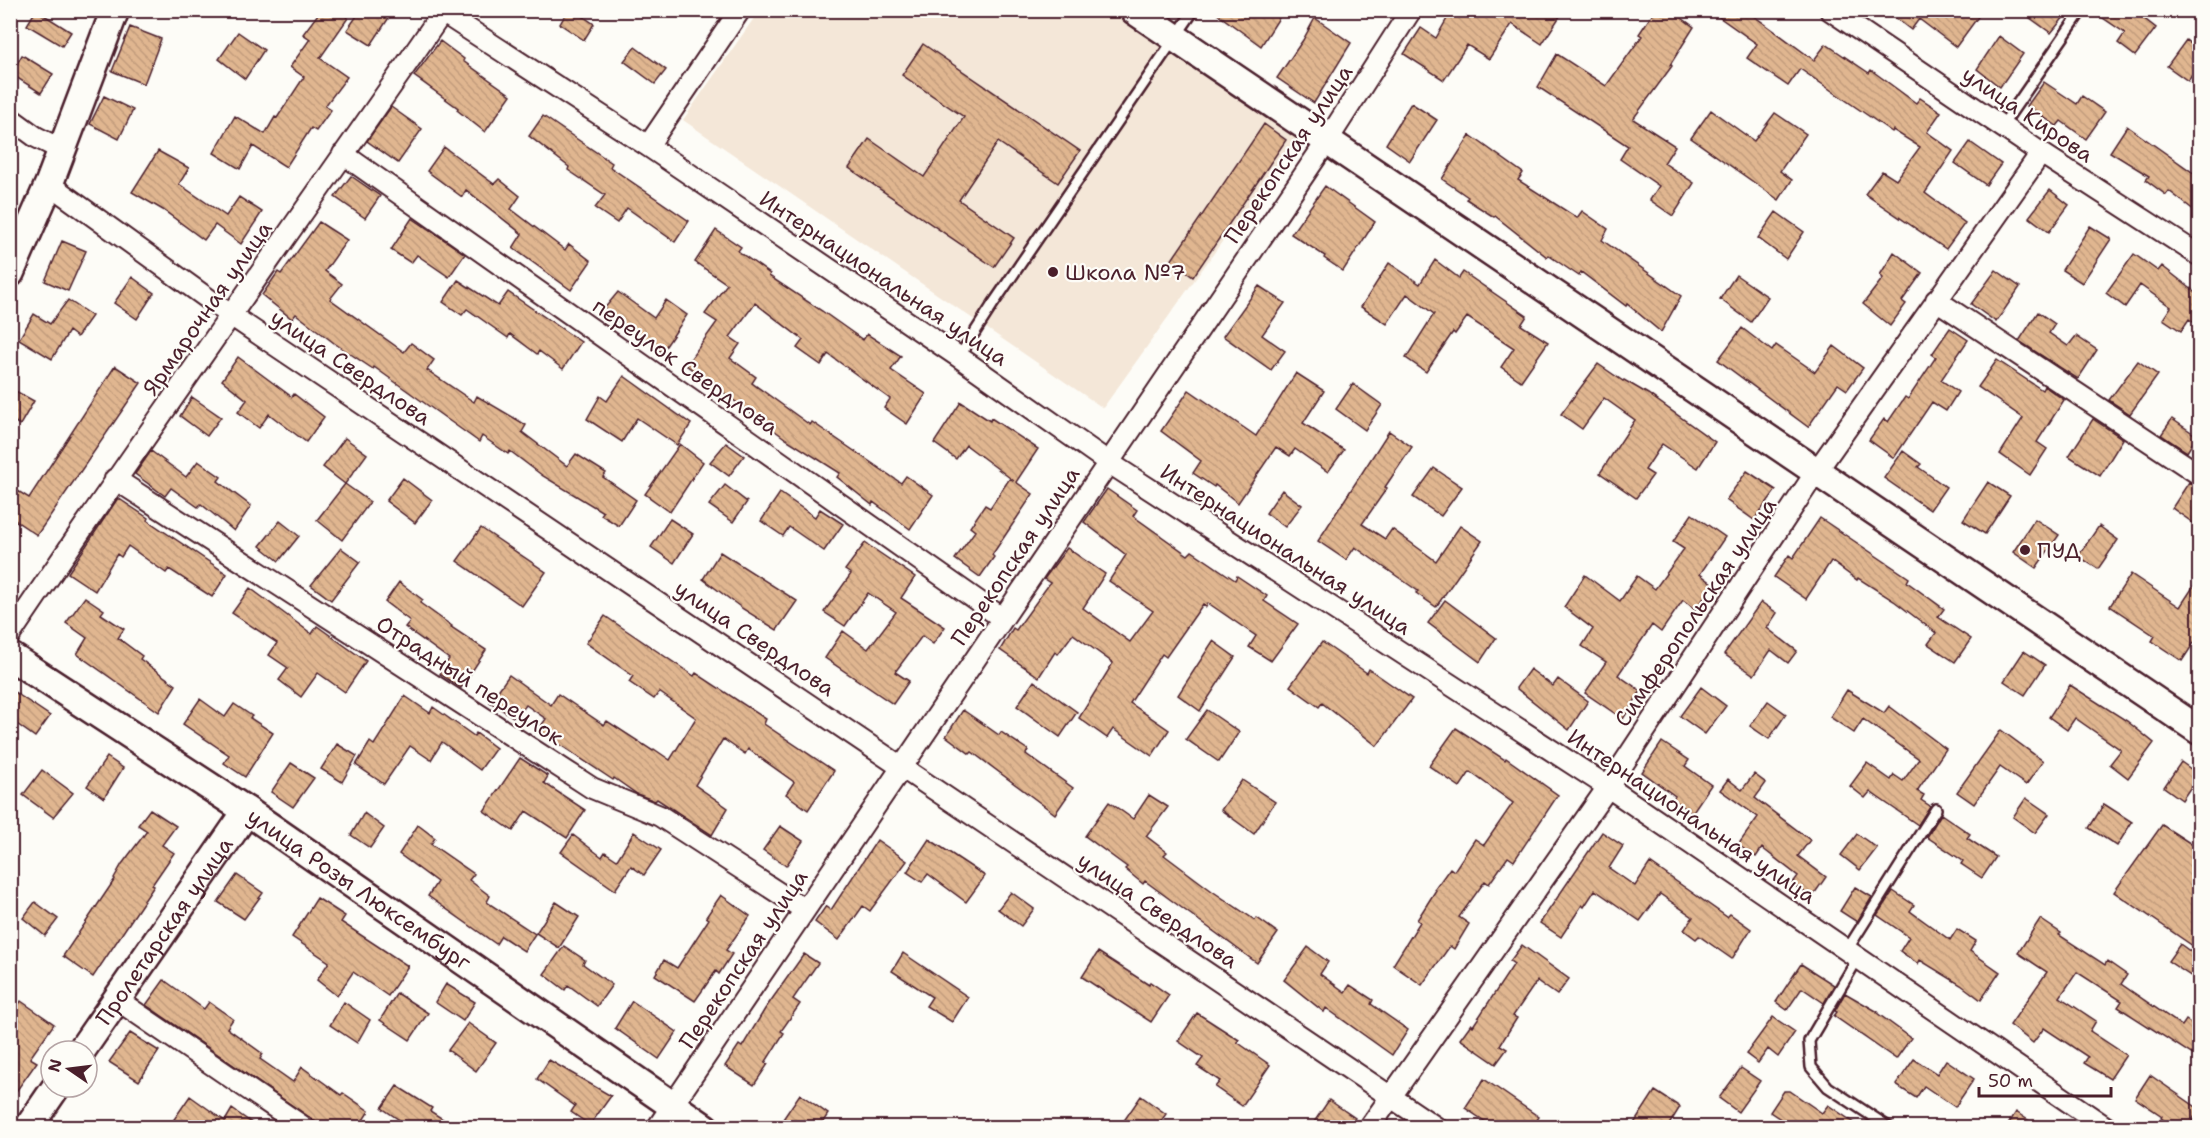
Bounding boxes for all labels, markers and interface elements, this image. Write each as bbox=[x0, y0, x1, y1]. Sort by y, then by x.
street label: Перекопская улица bbox=[1218, 59, 1359, 250]
street label: улица Кирова bbox=[1956, 60, 2099, 169]
street label: Интернациональная улица bbox=[754, 184, 1014, 373]
street label: Ярмарочная улица bbox=[136, 215, 279, 401]
place label: Школа №7 bbox=[1065, 258, 1186, 287]
marker: Школа №7 bbox=[1046, 265, 1060, 279]
street label: переулок Свердлова bbox=[587, 291, 785, 442]
street label: улица Свердлова bbox=[265, 303, 437, 432]
street label: Интернациональная улица bbox=[1155, 457, 1417, 642]
street label: Перекопская улица bbox=[945, 461, 1086, 652]
street label: Симферопольская улица bbox=[1608, 492, 1783, 733]
place label: ПУД bbox=[2037, 536, 2081, 565]
marker: ПУД bbox=[2018, 543, 2032, 557]
street label: улица Свердлова bbox=[669, 574, 841, 703]
street label: Отрадный переулок bbox=[371, 609, 569, 752]
street label: Интернациональная улица bbox=[1562, 722, 1822, 911]
street label: улица Розы Люксембург bbox=[242, 802, 477, 977]
street label: Пролетарская улица bbox=[89, 831, 240, 1031]
street label: улица Свердлова bbox=[1072, 846, 1244, 975]
street label: Перекопская улица bbox=[673, 864, 814, 1055]
north arrow bbox=[39, 1039, 99, 1099]
text: N bbox=[43, 1057, 67, 1074]
scale bar bbox=[1979, 1060, 2111, 1098]
text: 50 m bbox=[1988, 1069, 2033, 1093]

